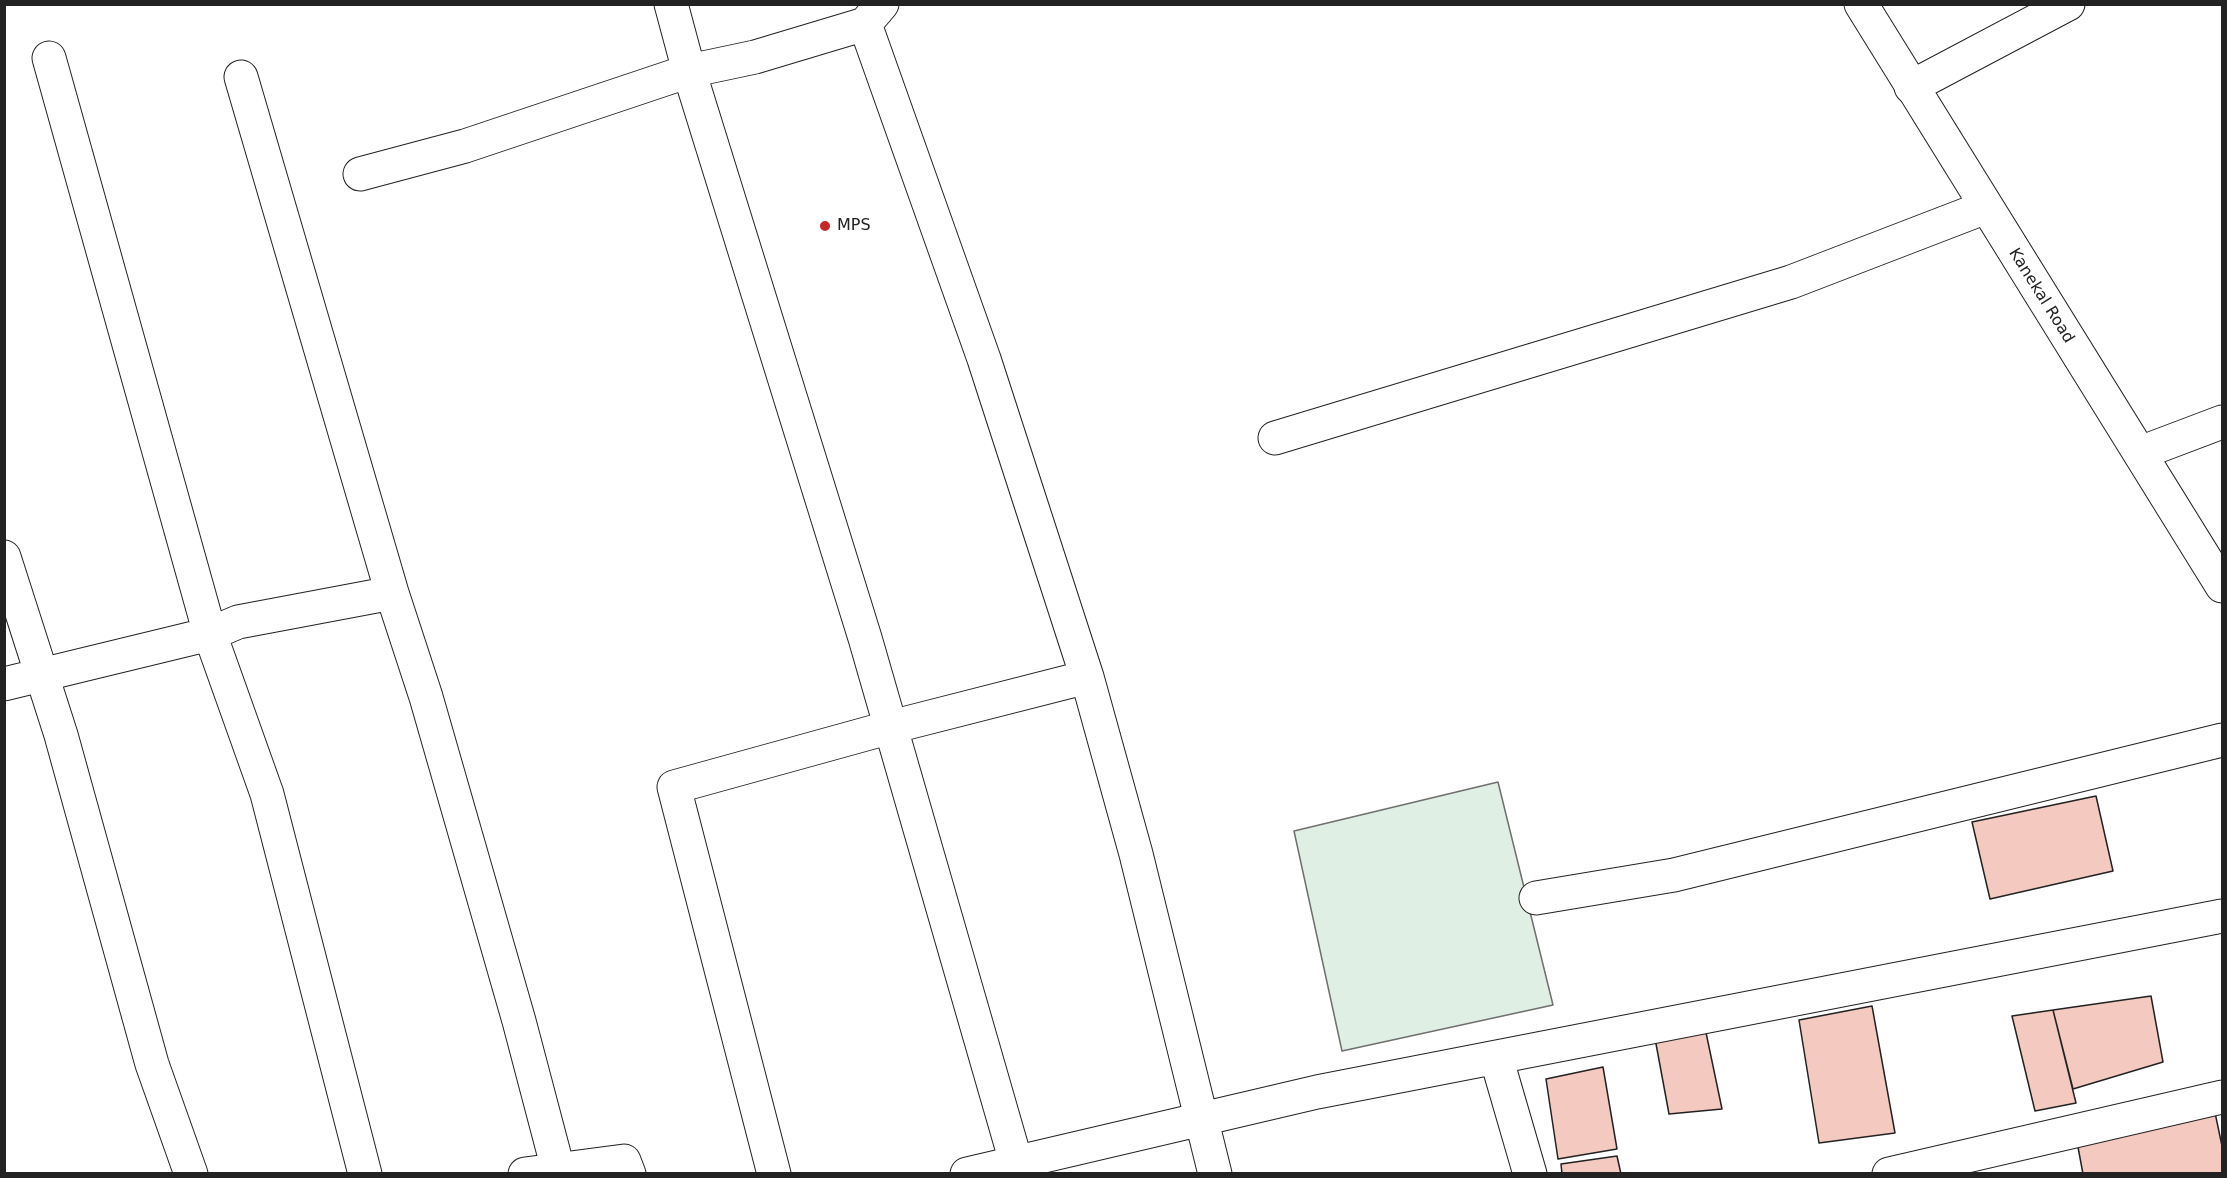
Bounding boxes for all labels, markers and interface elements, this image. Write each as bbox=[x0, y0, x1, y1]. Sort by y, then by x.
place label: MPS bbox=[837, 216, 871, 236]
marker: MPS bbox=[818, 219, 832, 233]
street label: Kanekal Road bbox=[2004, 245, 2078, 347]

